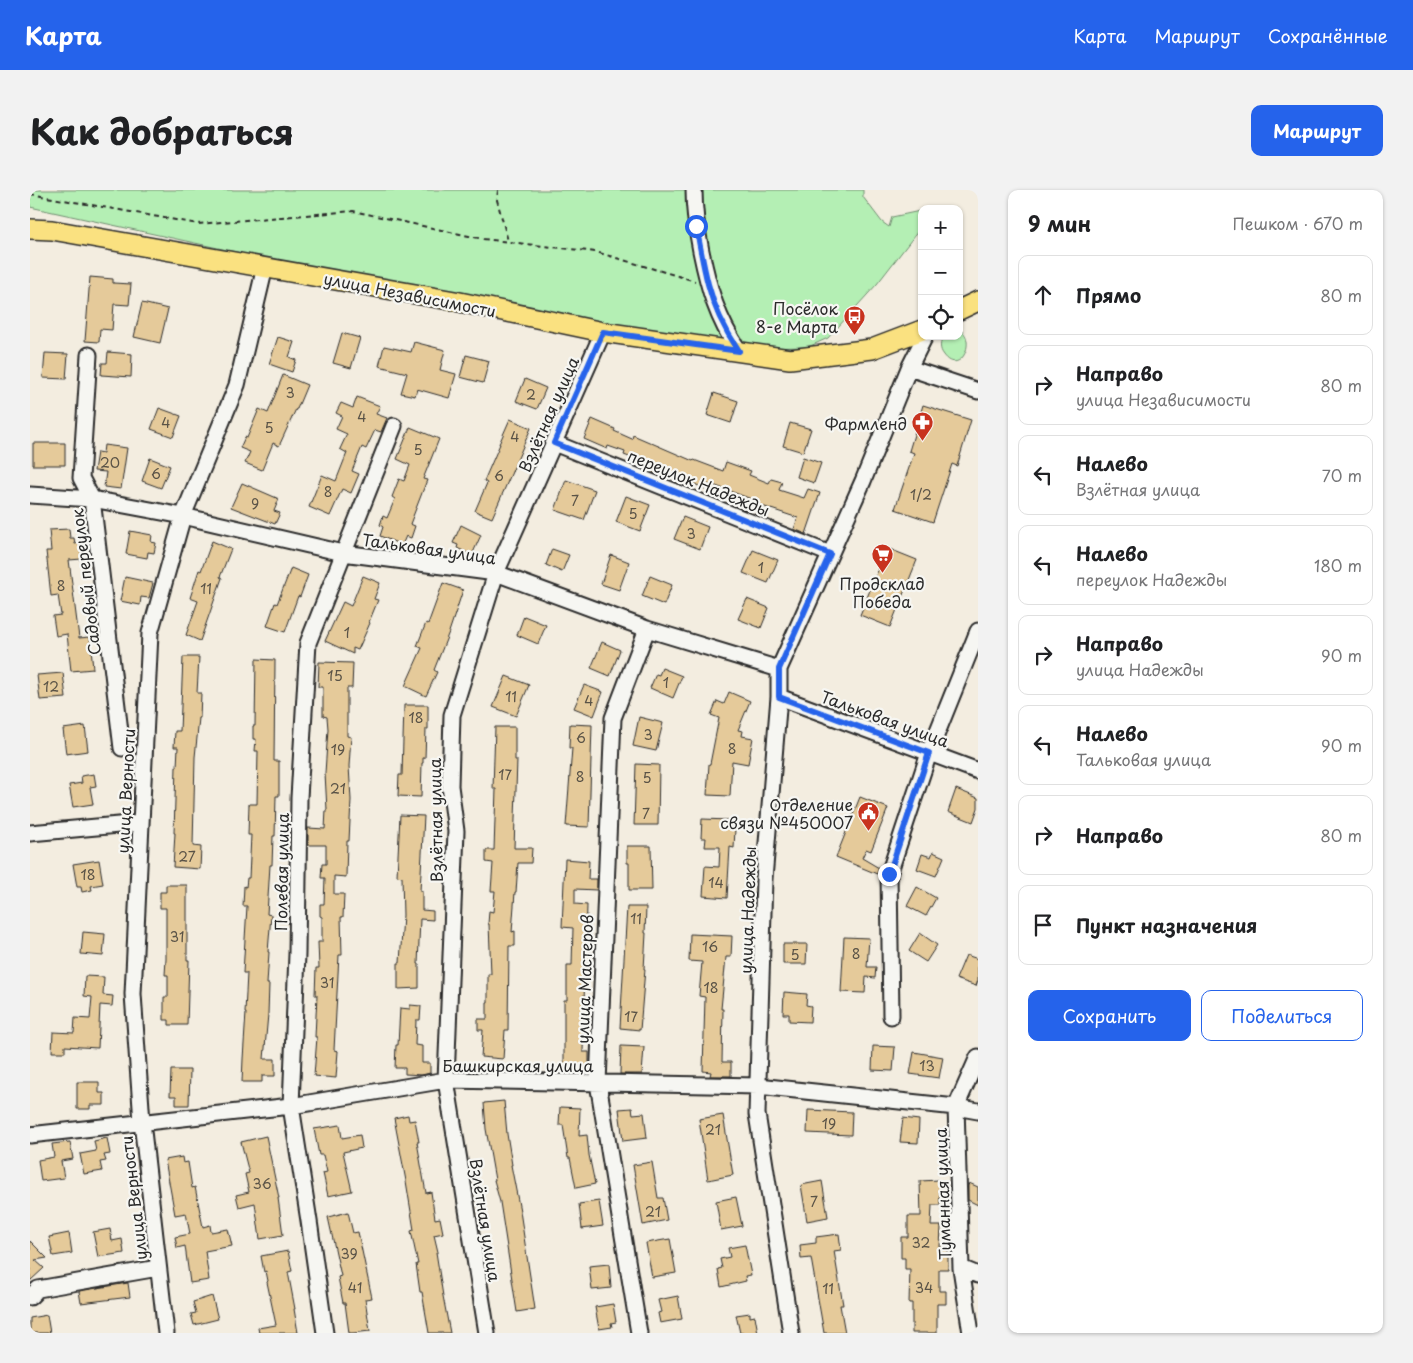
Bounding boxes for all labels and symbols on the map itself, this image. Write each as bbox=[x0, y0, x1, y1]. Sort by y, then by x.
route start bbox=[685, 215, 708, 238]
street label: улица Независимости bbox=[322, 266, 498, 322]
place label: Посёлок 8-е Марта bbox=[756, 296, 838, 338]
bus stop icon: Посёлок 8-е Марта bbox=[842, 305, 866, 336]
street label: Взлётная улица bbox=[512, 352, 584, 476]
house number: 3 bbox=[285, 382, 295, 403]
house number: 2 bbox=[526, 384, 536, 405]
house number: 4 bbox=[357, 406, 367, 427]
place label: Фармленд bbox=[825, 411, 907, 435]
pharmacy icon: Фармленд bbox=[911, 411, 935, 442]
house number: 4 bbox=[161, 412, 171, 433]
house number: 5 bbox=[264, 417, 274, 438]
house number: 4 bbox=[510, 426, 520, 447]
house number: 5 bbox=[413, 439, 423, 460]
street label: переулок Надежды bbox=[624, 443, 774, 521]
house number: 20 bbox=[100, 452, 120, 473]
house number: 6 bbox=[151, 463, 161, 484]
house number: 6 bbox=[494, 465, 504, 486]
house number: 8 bbox=[324, 481, 332, 502]
house number: 1/2 bbox=[910, 484, 932, 505]
house number: 7 bbox=[571, 490, 579, 511]
house number: 9 bbox=[251, 493, 259, 514]
house number: 5 bbox=[628, 503, 638, 524]
street label: Садовый переулок bbox=[64, 507, 106, 657]
house number: 3 bbox=[686, 523, 696, 544]
street label: Тальковая улица bbox=[361, 527, 497, 569]
supermarket icon: Продсклад Победа bbox=[870, 542, 894, 573]
house number: 1 bbox=[758, 557, 764, 578]
place label: Продсклад Победа bbox=[839, 571, 925, 613]
house number: 8 bbox=[57, 575, 65, 596]
house number: 11 bbox=[200, 578, 212, 599]
house number: 1 bbox=[344, 622, 350, 643]
house number: 15 bbox=[327, 665, 343, 686]
house number: 1 bbox=[663, 672, 669, 693]
house number: 12 bbox=[43, 676, 59, 697]
street label: Тальковая улица bbox=[817, 684, 953, 752]
house number: 11 bbox=[505, 686, 517, 707]
house number: 4 bbox=[584, 690, 594, 711]
house number: 18 bbox=[408, 707, 424, 728]
house number: 3 bbox=[643, 724, 653, 745]
house number: 6 bbox=[576, 727, 586, 748]
street label: улица Верности bbox=[110, 728, 140, 854]
house number: 8 bbox=[728, 738, 736, 759]
house number: 19 bbox=[331, 739, 345, 760]
street label: Взлётная улица bbox=[422, 758, 448, 882]
house number: 17 bbox=[498, 764, 512, 785]
house number: 8 bbox=[576, 766, 584, 787]
house number: 5 bbox=[642, 767, 652, 788]
house number: 21 bbox=[330, 778, 346, 799]
place label: Отделение связи №450007 bbox=[720, 792, 853, 834]
public building icon: Отделение связи №450007 bbox=[857, 801, 881, 832]
house number: 7 bbox=[642, 803, 650, 824]
street label: Полевая улица bbox=[268, 813, 294, 931]
house number: 27 bbox=[178, 846, 196, 867]
street label: улица Надежды bbox=[733, 846, 761, 974]
route end bbox=[878, 863, 901, 886]
house number: 18 bbox=[80, 864, 96, 885]
house number: 14 bbox=[708, 872, 724, 893]
house number: 11 bbox=[630, 908, 642, 929]
street label: улица Мастеров bbox=[570, 914, 598, 1044]
house number: 31 bbox=[170, 926, 184, 947]
house number: 16 bbox=[702, 936, 718, 957]
house number: 8 bbox=[852, 943, 860, 964]
house number: 5 bbox=[790, 944, 800, 965]
house number: 31 bbox=[320, 972, 334, 993]
house number: 18 bbox=[703, 977, 719, 998]
house number: 17 bbox=[624, 1006, 638, 1027]
street label: Башкирская улица bbox=[442, 1053, 594, 1077]
house number: 13 bbox=[919, 1055, 935, 1076]
house number: 19 bbox=[822, 1113, 836, 1134]
house number: 21 bbox=[705, 1119, 721, 1140]
street label: Туманная улица bbox=[928, 1128, 956, 1260]
street label: улица Верности bbox=[113, 1135, 153, 1261]
street label: Взлётная улица bbox=[464, 1157, 508, 1283]
house number: 36 bbox=[252, 1173, 272, 1194]
house number: 7 bbox=[810, 1191, 818, 1212]
house number: 21 bbox=[645, 1201, 661, 1222]
house number: 32 bbox=[912, 1232, 930, 1253]
house number: 39 bbox=[340, 1243, 358, 1264]
house number: 41 bbox=[348, 1277, 362, 1298]
house number: 34 bbox=[915, 1277, 933, 1298]
house number: 11 bbox=[822, 1278, 834, 1299]

